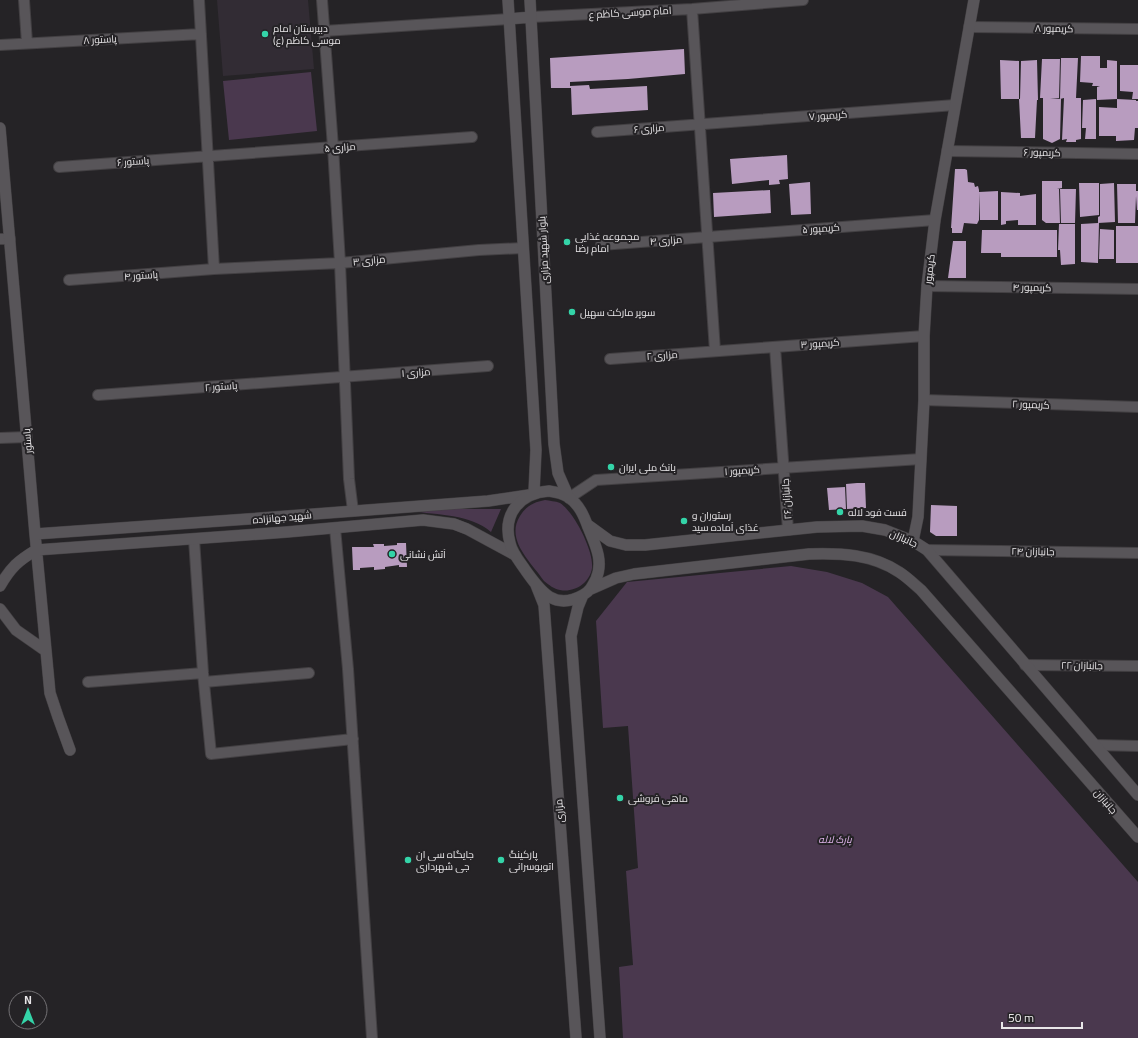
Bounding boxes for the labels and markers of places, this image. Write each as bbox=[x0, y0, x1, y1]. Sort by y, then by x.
place label: دبیرستان امام موسی کاظم (ع) bbox=[273, 19, 341, 50]
marker: دبیرستان امام موسی کاظم (ع) bbox=[260, 29, 270, 39]
place label: مجموعه غذایی امام رضا bbox=[575, 227, 639, 258]
marker: مجموعه غذایی امام رضا bbox=[562, 237, 572, 247]
place label: سوپر مارکت سهیل bbox=[580, 303, 655, 322]
marker: سوپر مارکت سهیل bbox=[567, 307, 577, 317]
place label: بانک ملی ایران bbox=[619, 458, 676, 477]
marker: بانک ملی ایران bbox=[606, 462, 616, 472]
place label: فست فود لاله bbox=[848, 503, 907, 522]
place label: رستوران و غذای آماده سید bbox=[692, 506, 759, 537]
marker: فست فود لاله bbox=[835, 507, 845, 517]
marker: رستوران و غذای آماده سید bbox=[679, 516, 689, 526]
place label: آتش نشانی bbox=[400, 545, 446, 564]
marker: آتش نشانی bbox=[387, 549, 397, 559]
place label: ماهی فروشی bbox=[628, 789, 688, 808]
marker: ماهی فروشی bbox=[615, 793, 625, 803]
place label: جایگاه سی ان جی شهرداری bbox=[416, 845, 474, 876]
place label: پارکینگ اتوبوسرانی bbox=[509, 845, 554, 876]
marker: جایگاه سی ان جی شهرداری bbox=[403, 855, 413, 865]
marker: پارکینگ اتوبوسرانی bbox=[496, 855, 506, 865]

